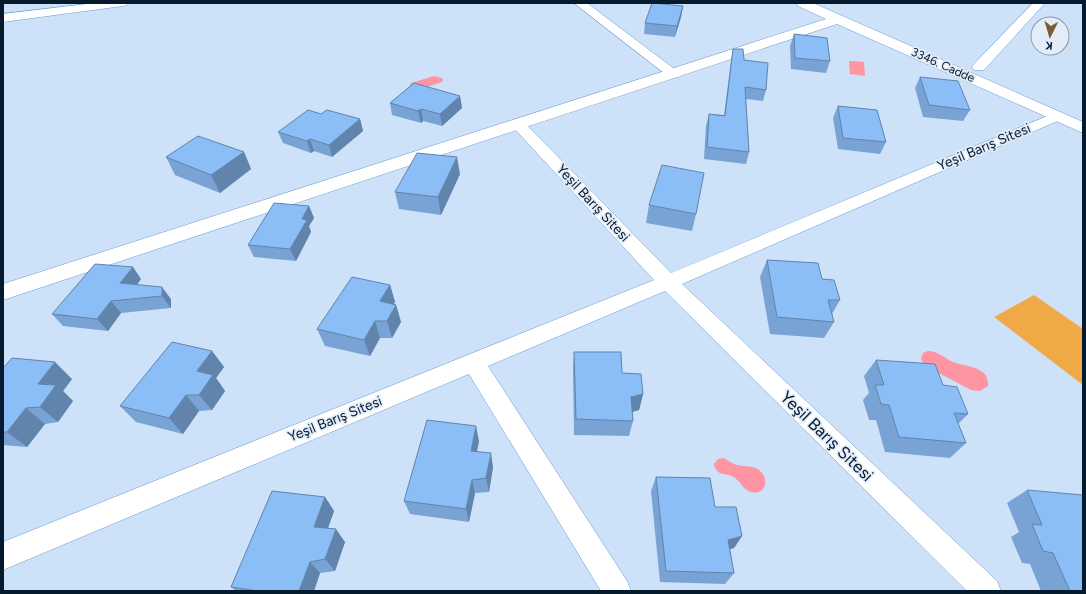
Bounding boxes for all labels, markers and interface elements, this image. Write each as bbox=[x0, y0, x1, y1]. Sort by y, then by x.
north arrow bbox=[1030, 16, 1070, 56]
text: K bbox=[1044, 39, 1053, 52]
street label: 3346. Cadde bbox=[909, 45, 977, 85]
street label: Yeşil Barış Sitesi bbox=[935, 120, 1033, 174]
street label: Yeşil Barış Sitesi bbox=[553, 161, 633, 245]
street label: Yeşil Barış Sitesi bbox=[776, 387, 878, 485]
street label: Yeşil Barış Sitesi bbox=[286, 392, 384, 446]

